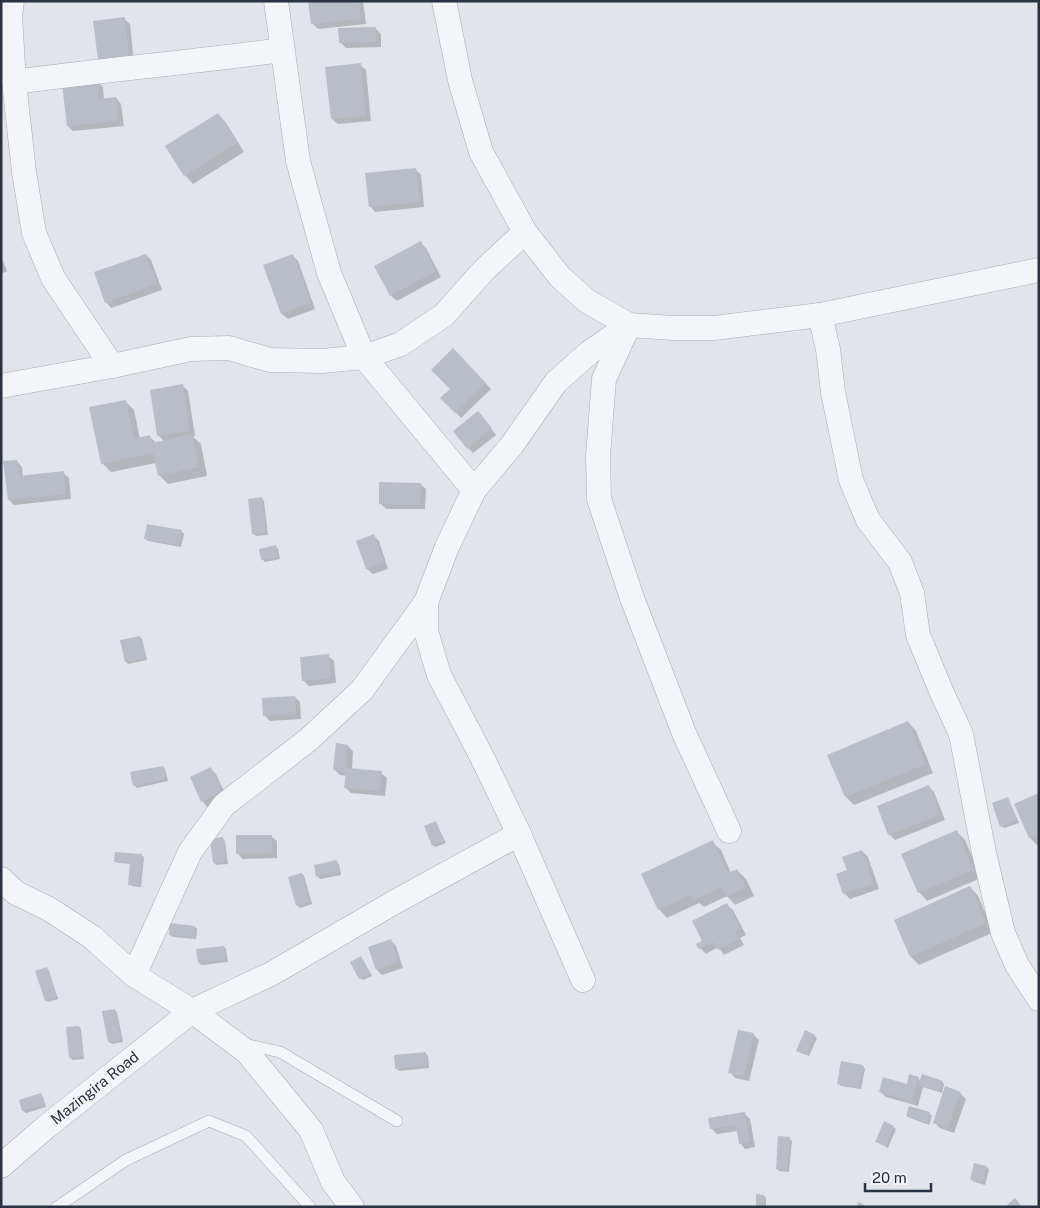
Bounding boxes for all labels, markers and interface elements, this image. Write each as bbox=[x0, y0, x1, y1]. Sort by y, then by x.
street label: Mazingira Road bbox=[47, 1048, 142, 1128]
scale bar bbox=[865, 1160, 931, 1192]
text: 20 m bbox=[872, 1169, 907, 1186]

